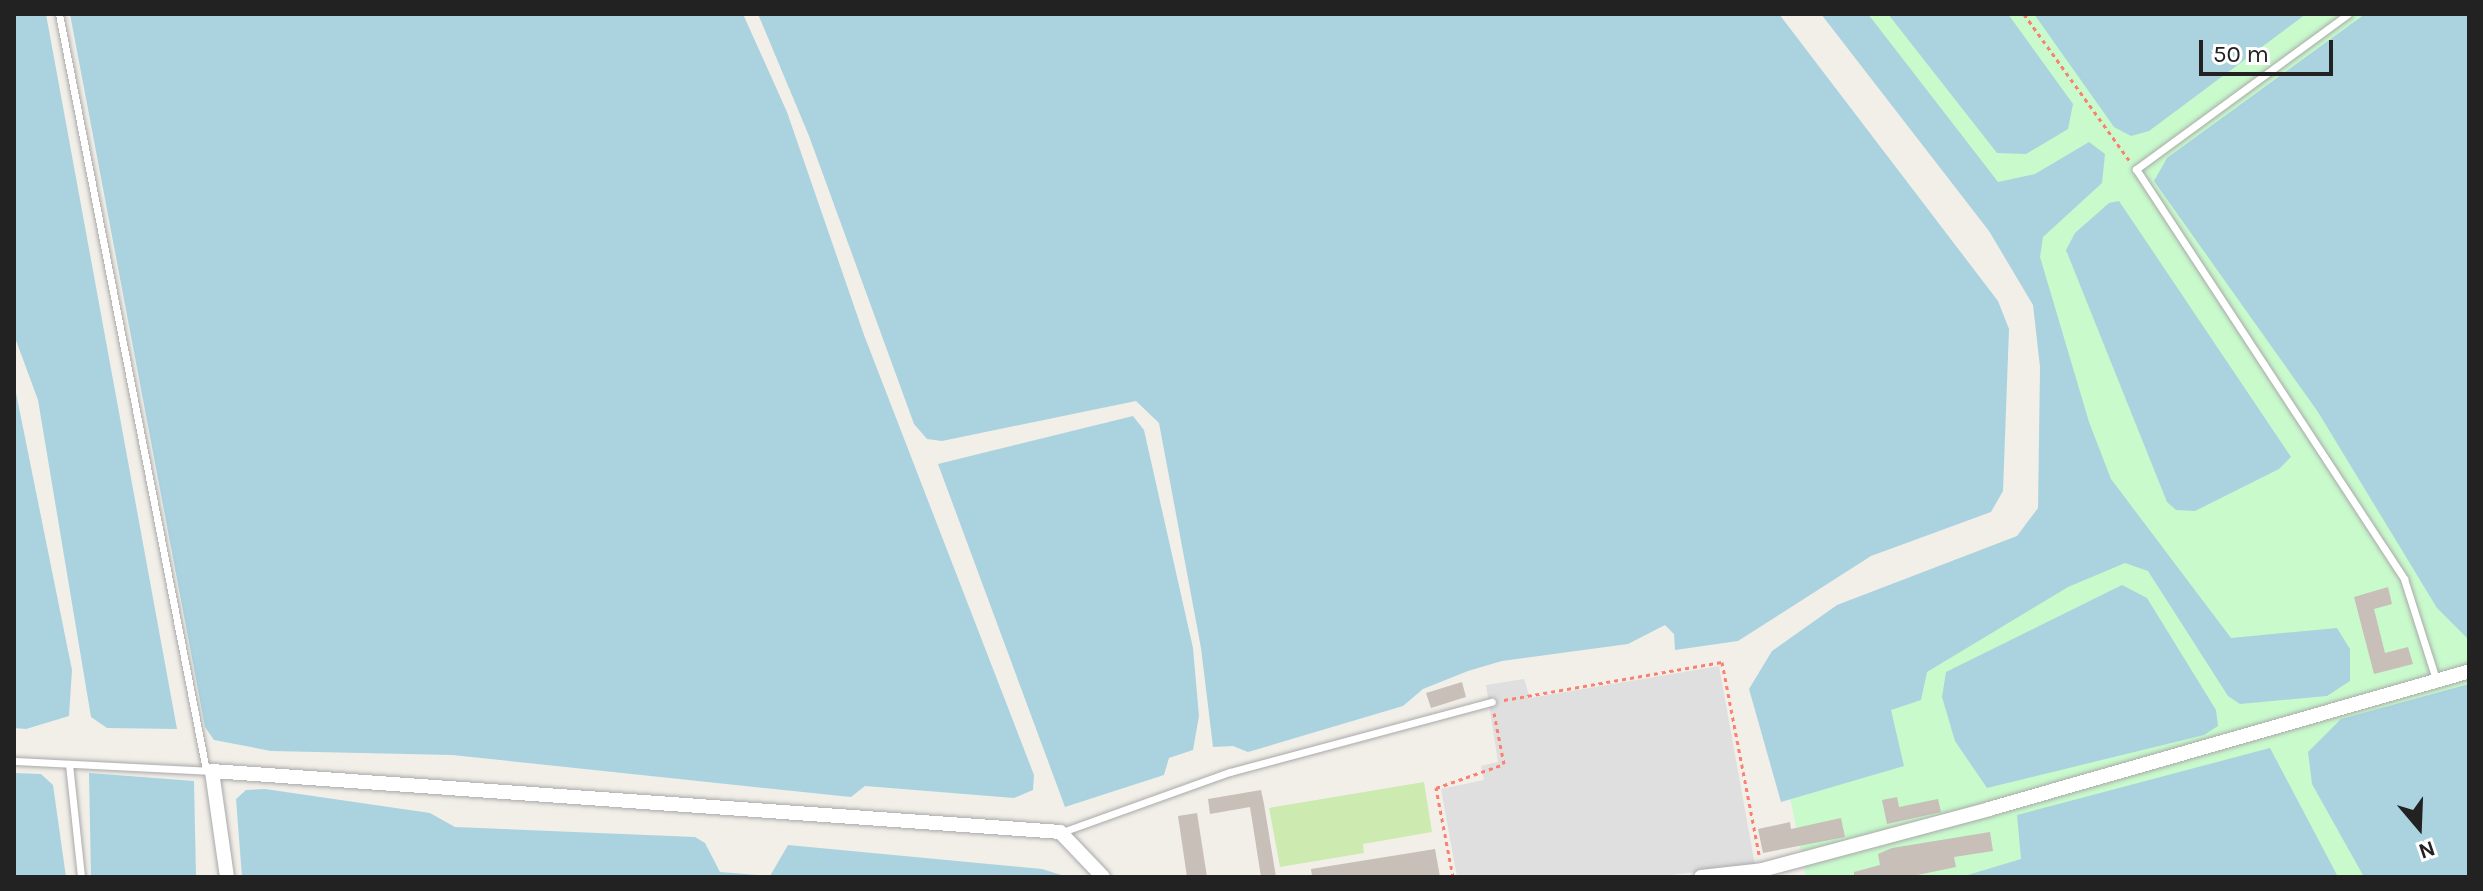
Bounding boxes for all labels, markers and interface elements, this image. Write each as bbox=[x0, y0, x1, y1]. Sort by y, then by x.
scale bar bbox=[2203, 24, 2337, 74]
text: 50 m bbox=[2213, 40, 2269, 68]
north arrow bbox=[2379, 787, 2459, 867]
text: N bbox=[2415, 835, 2439, 865]

